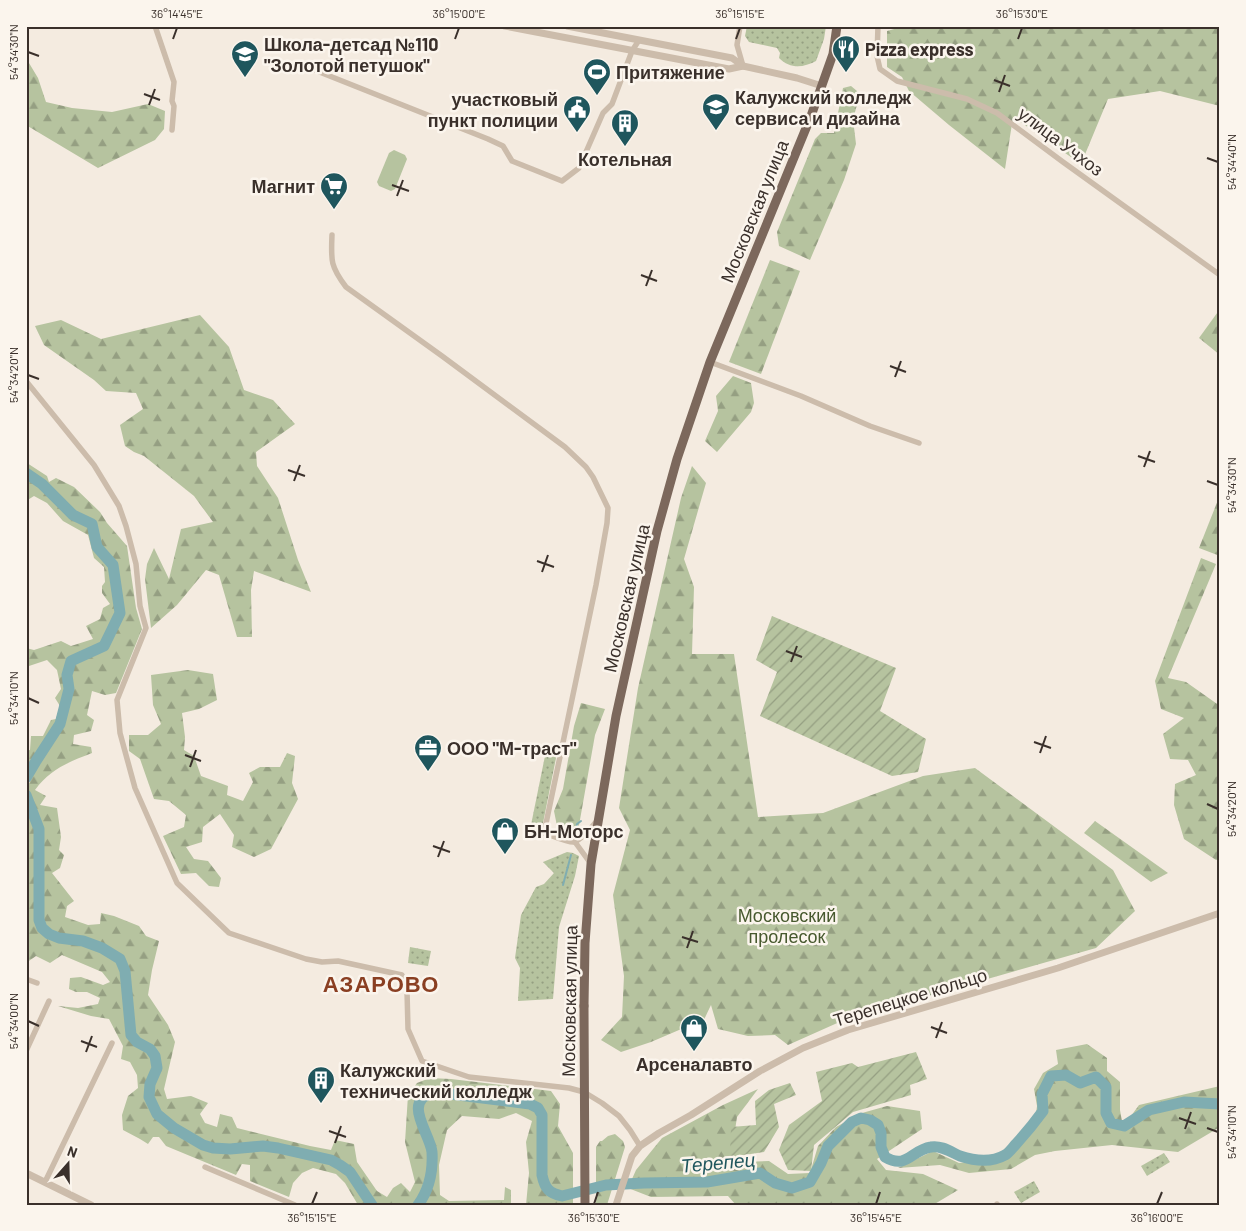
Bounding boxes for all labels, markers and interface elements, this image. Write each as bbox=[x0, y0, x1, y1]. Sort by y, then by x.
text: 36°14'45"E bbox=[151, 6, 203, 20]
text: 36°15'00"E bbox=[433, 6, 485, 20]
text: 36°15'15"E bbox=[715, 6, 765, 20]
text: 36°15'30"E bbox=[996, 6, 1048, 20]
text: 54°34'30"N bbox=[6, 24, 20, 80]
place label: Школа-детсад №110 "Золотой петушок" bbox=[264, 33, 438, 76]
restaurant icon: Pizza express bbox=[831, 34, 861, 73]
place label: Pizza express bbox=[865, 38, 974, 60]
school or university icon: Школа-детсад №110 "Золотой петушок" bbox=[230, 39, 260, 78]
sports icon: Притяжение bbox=[582, 57, 612, 96]
place label: Притяжение bbox=[616, 61, 725, 83]
place label: Калужский колледж сервиса и дизайна bbox=[735, 86, 911, 129]
place label: участковый пункт полиции bbox=[428, 88, 558, 131]
school or university icon: Калужский колледж сервиса и дизайна bbox=[701, 92, 731, 131]
public building icon: участковый пункт полиции bbox=[562, 94, 592, 133]
street label: улица Учхоз bbox=[1014, 102, 1108, 180]
building icon: Котельная bbox=[610, 108, 640, 147]
text: 54°34'40"N bbox=[1224, 134, 1238, 190]
street label: Московская улица bbox=[715, 136, 793, 285]
place label: Котельная bbox=[578, 148, 672, 170]
supermarket icon: Магнит bbox=[319, 171, 349, 210]
place label: Магнит bbox=[252, 175, 315, 197]
text: 54°34'20"N bbox=[6, 347, 20, 403]
text: 54°34'30"N bbox=[1224, 457, 1238, 513]
street label: Московская улица bbox=[598, 521, 654, 674]
text: 54°34'10"N bbox=[6, 671, 20, 725]
office icon: ООО "М-траст" bbox=[413, 733, 443, 772]
place label: ООО "М-траст" bbox=[447, 737, 577, 759]
text: 54°34'20"N bbox=[1224, 781, 1238, 837]
shop icon: БН-Моторс bbox=[490, 816, 520, 855]
place label: БН-Моторс bbox=[524, 820, 623, 842]
park label: Московский пролесок bbox=[738, 904, 836, 947]
street label: Московская улица bbox=[557, 924, 581, 1077]
street label: Терепецкое кольцо bbox=[831, 963, 989, 1031]
district label: АЗАРОВО bbox=[323, 970, 439, 996]
text: 54°34'00"N bbox=[6, 993, 20, 1049]
shop icon: Арсеналавто bbox=[679, 1013, 709, 1052]
place label: Арсеналавто bbox=[636, 1053, 752, 1075]
place label: Калужский технический колледж bbox=[340, 1059, 532, 1102]
building icon: Калужский технический колледж bbox=[306, 1065, 336, 1104]
text: 54°34'10"N bbox=[1224, 1105, 1238, 1159]
north arrow bbox=[42, 1138, 92, 1188]
text: N bbox=[65, 1142, 80, 1161]
water label: Терепец bbox=[680, 1147, 756, 1177]
text: 36°15'15"E bbox=[287, 1210, 337, 1224]
text: 36°15'30"E bbox=[568, 1210, 620, 1224]
text: 36°15'45"E bbox=[850, 1210, 902, 1224]
text: 36°16'00"E bbox=[1131, 1210, 1183, 1224]

